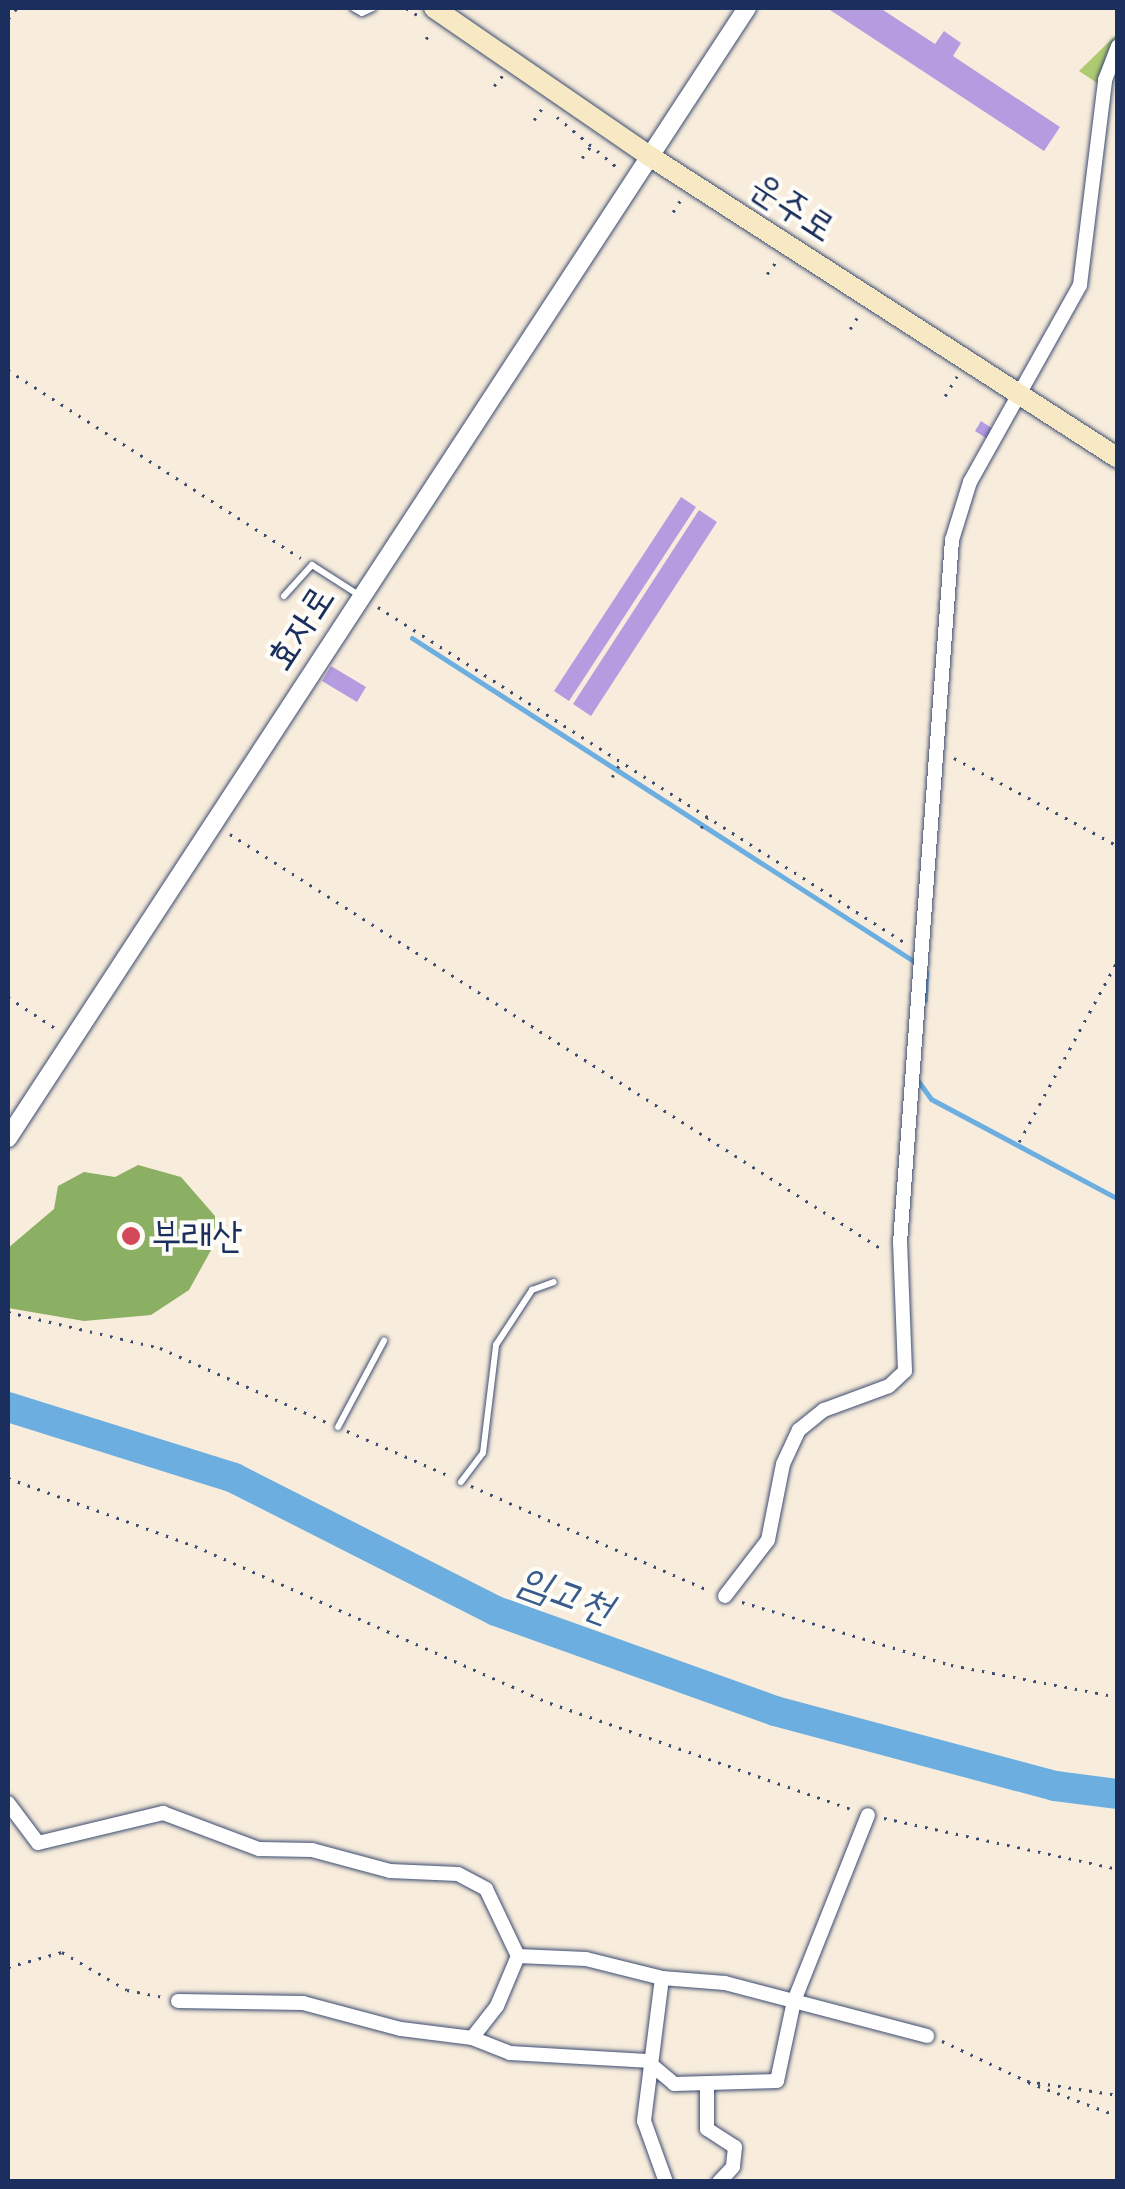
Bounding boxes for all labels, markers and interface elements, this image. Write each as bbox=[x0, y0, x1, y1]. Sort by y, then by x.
street label: 운주로 bbox=[742, 163, 844, 251]
street label: 효자로 bbox=[256, 577, 344, 679]
place label: 부래산 bbox=[151, 1213, 243, 1259]
marker: 부래산 bbox=[120, 1225, 142, 1247]
water label: 임고천 bbox=[512, 1554, 620, 1632]

